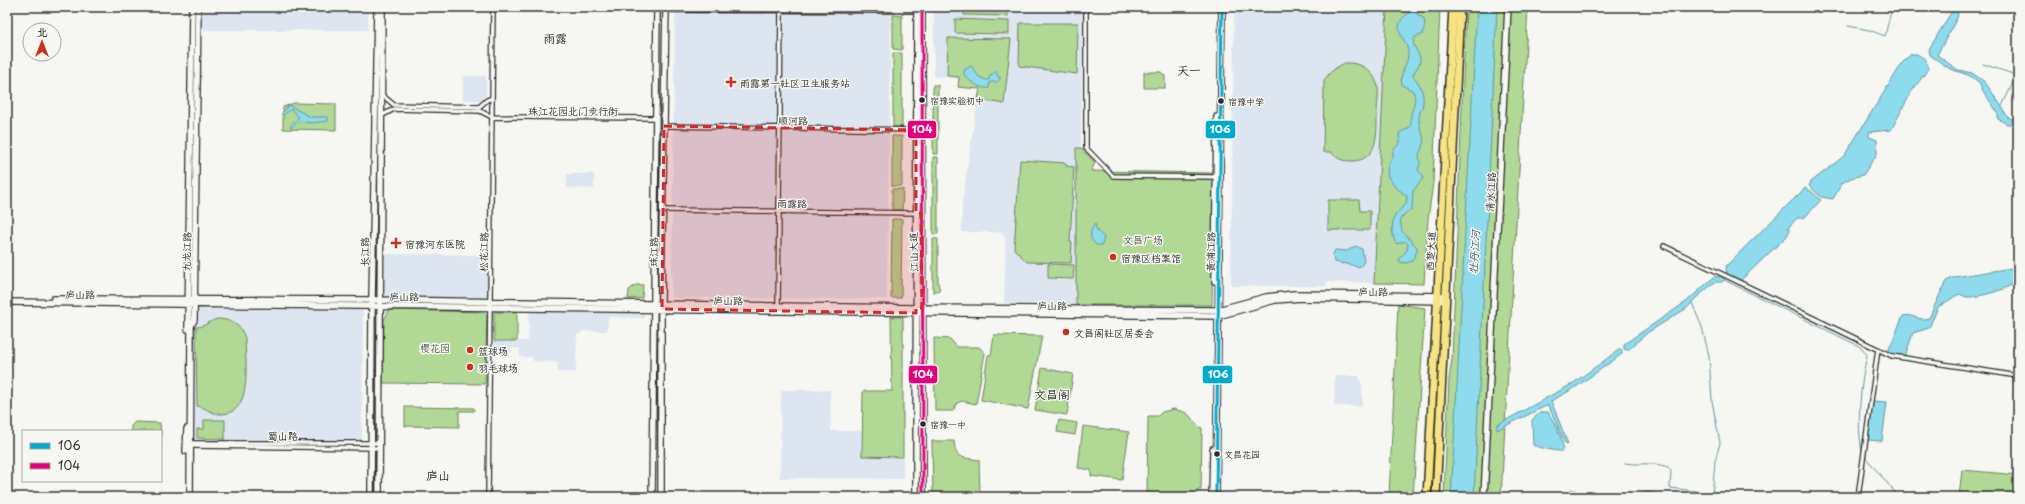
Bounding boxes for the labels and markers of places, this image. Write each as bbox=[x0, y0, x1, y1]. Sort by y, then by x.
place label: 雨露第一社区卫生服务站 bbox=[740, 75, 850, 90]
marker: 雨露第一社区卫生服务站 bbox=[725, 76, 737, 88]
place label: 宿豫实验初中 bbox=[930, 93, 984, 107]
place label: 宿豫中学 bbox=[1228, 94, 1264, 108]
marker: 宿豫实验初中 bbox=[917, 95, 927, 105]
marker: 宿豫中学 bbox=[1216, 96, 1226, 106]
place label: 宿豫河东医院 bbox=[405, 236, 465, 251]
marker: 宿豫河东医院 bbox=[390, 237, 402, 249]
place label: 宿豫区档案馆 bbox=[1121, 250, 1181, 265]
marker: 宿豫区档案馆 bbox=[1108, 252, 1118, 262]
place label: 文昌阁社区居委会 bbox=[1074, 325, 1154, 340]
marker: 文昌阁社区居委会 bbox=[1061, 327, 1071, 337]
place label: 篮球场 bbox=[478, 343, 508, 358]
marker: 篮球场 bbox=[465, 345, 475, 355]
place label: 羽毛球场 bbox=[478, 360, 518, 375]
marker: 羽毛球场 bbox=[465, 362, 475, 372]
place label: 宿豫一中 bbox=[930, 417, 966, 431]
marker: 宿豫一中 bbox=[918, 419, 928, 429]
place label: 文昌花园 bbox=[1224, 447, 1260, 461]
marker: 文昌花园 bbox=[1212, 449, 1222, 459]

